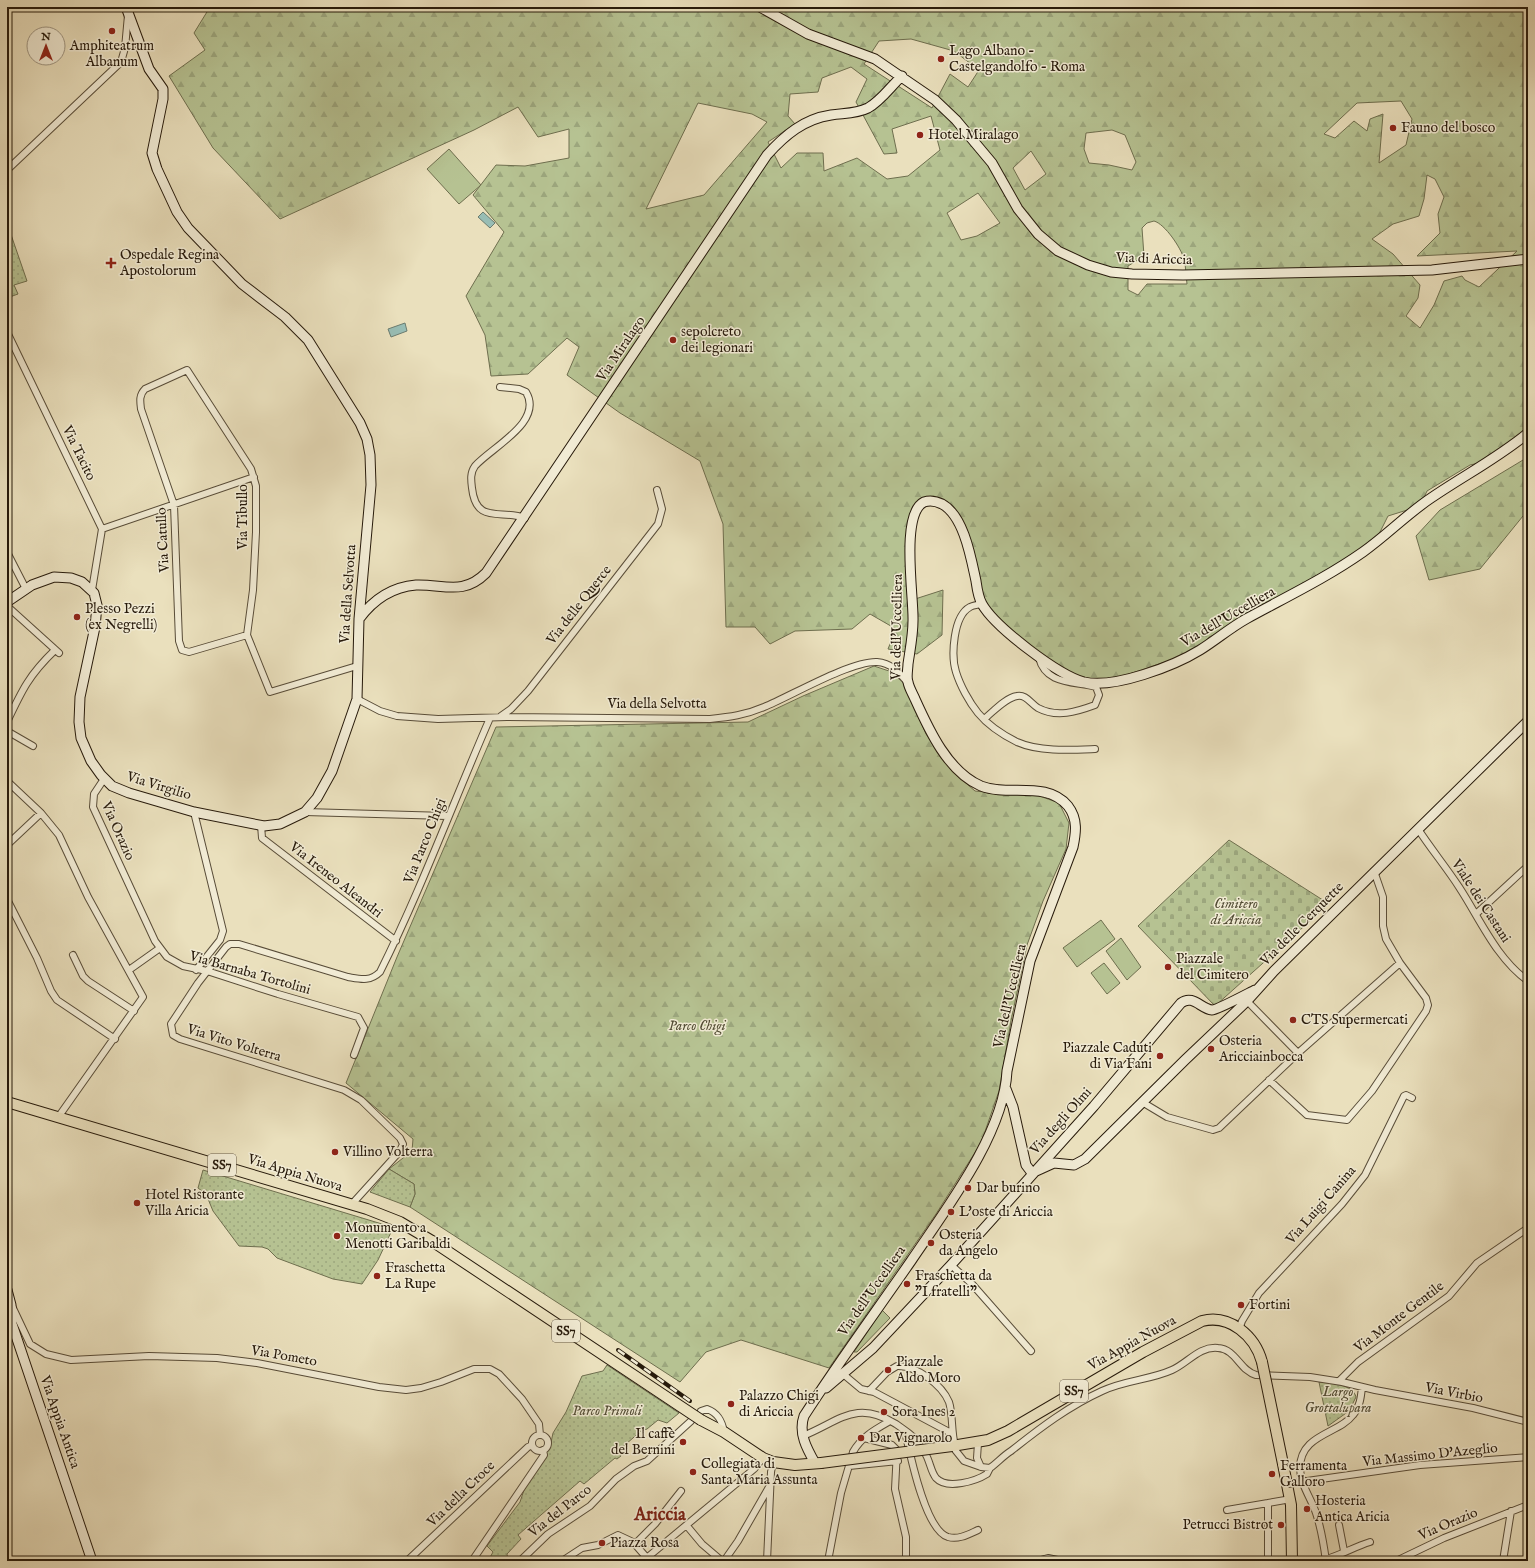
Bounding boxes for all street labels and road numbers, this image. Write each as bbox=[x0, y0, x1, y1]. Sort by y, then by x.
street label: Via di Ariccia bbox=[1115, 249, 1193, 269]
street label: Via Miralago bbox=[592, 312, 650, 386]
street label: Via Tacito bbox=[57, 422, 100, 484]
street label: Via Tibullo bbox=[234, 484, 252, 551]
street label: Via Catullo bbox=[152, 506, 174, 574]
street label: Via della Selvotta bbox=[335, 543, 361, 645]
street label: Via delle Querce bbox=[542, 561, 616, 649]
street label: Via dell'Uccelliera bbox=[887, 573, 907, 681]
street label: Via dell'Uccelliera bbox=[1177, 582, 1279, 652]
street label: Via della Selvotta bbox=[606, 695, 708, 713]
street label: Via Virgilio bbox=[124, 767, 194, 804]
street label: Via Parco Chigi bbox=[399, 796, 450, 887]
street label: Via Orazio bbox=[97, 798, 139, 864]
street label: Via Ireneo Aleandri bbox=[285, 837, 386, 922]
street label: Viale dei Castani bbox=[1447, 855, 1515, 946]
street label: Via delle Cerquette bbox=[1256, 878, 1348, 970]
street label: Via dell'Uccelliera bbox=[989, 941, 1031, 1051]
street label: Via Barnaba Tortolini bbox=[186, 947, 313, 999]
street label: Via Vito Volterra bbox=[184, 1020, 284, 1066]
street label: Via degli Olmi bbox=[1025, 1084, 1096, 1159]
street label: Via Appia Nuova bbox=[245, 1150, 345, 1196]
road number: SS7 bbox=[208, 1154, 236, 1176]
street label: Via Luigi Canina bbox=[1281, 1161, 1361, 1249]
street label: Via dell'Uccelliera bbox=[834, 1242, 910, 1341]
street label: Via Monte Gentile bbox=[1350, 1277, 1448, 1357]
street label: Via Appia Nuova bbox=[1084, 1311, 1180, 1375]
road number: SS7 bbox=[552, 1320, 580, 1342]
street label: Via Pometo bbox=[249, 1341, 319, 1371]
street label: Via Appia Antica bbox=[35, 1372, 85, 1472]
street label: Via Virbio bbox=[1422, 1378, 1485, 1408]
road number: SS7 bbox=[1060, 1380, 1088, 1402]
street label: Via Massimo D'Azeglio bbox=[1361, 1439, 1499, 1471]
street label: Via della Croce bbox=[422, 1457, 499, 1532]
street label: Via del Parco bbox=[524, 1480, 596, 1542]
street label: Via Orazio bbox=[1415, 1503, 1481, 1545]

